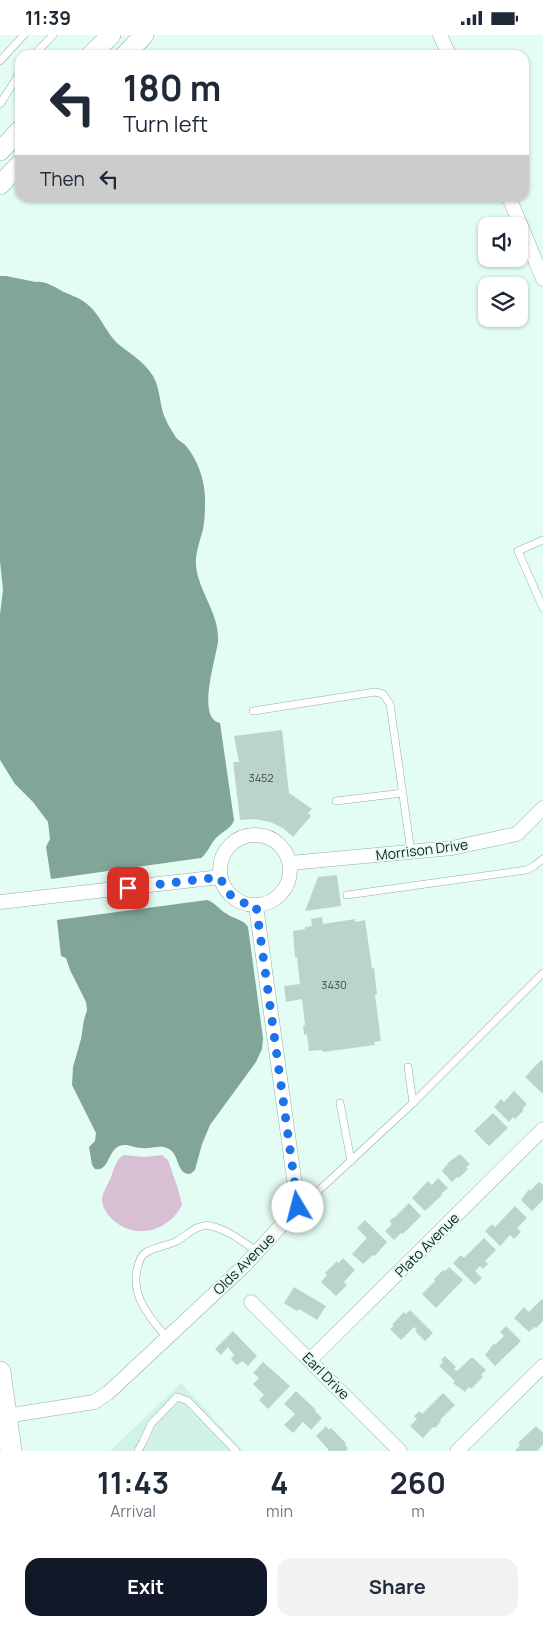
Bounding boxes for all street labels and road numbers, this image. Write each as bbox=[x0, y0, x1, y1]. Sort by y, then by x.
street label: Morrison Drive bbox=[375, 834, 469, 865]
street label: Plato Avenue bbox=[390, 1208, 463, 1281]
street label: Olds Avenue bbox=[209, 1229, 279, 1299]
street label: Earl Drive bbox=[299, 1348, 354, 1403]

